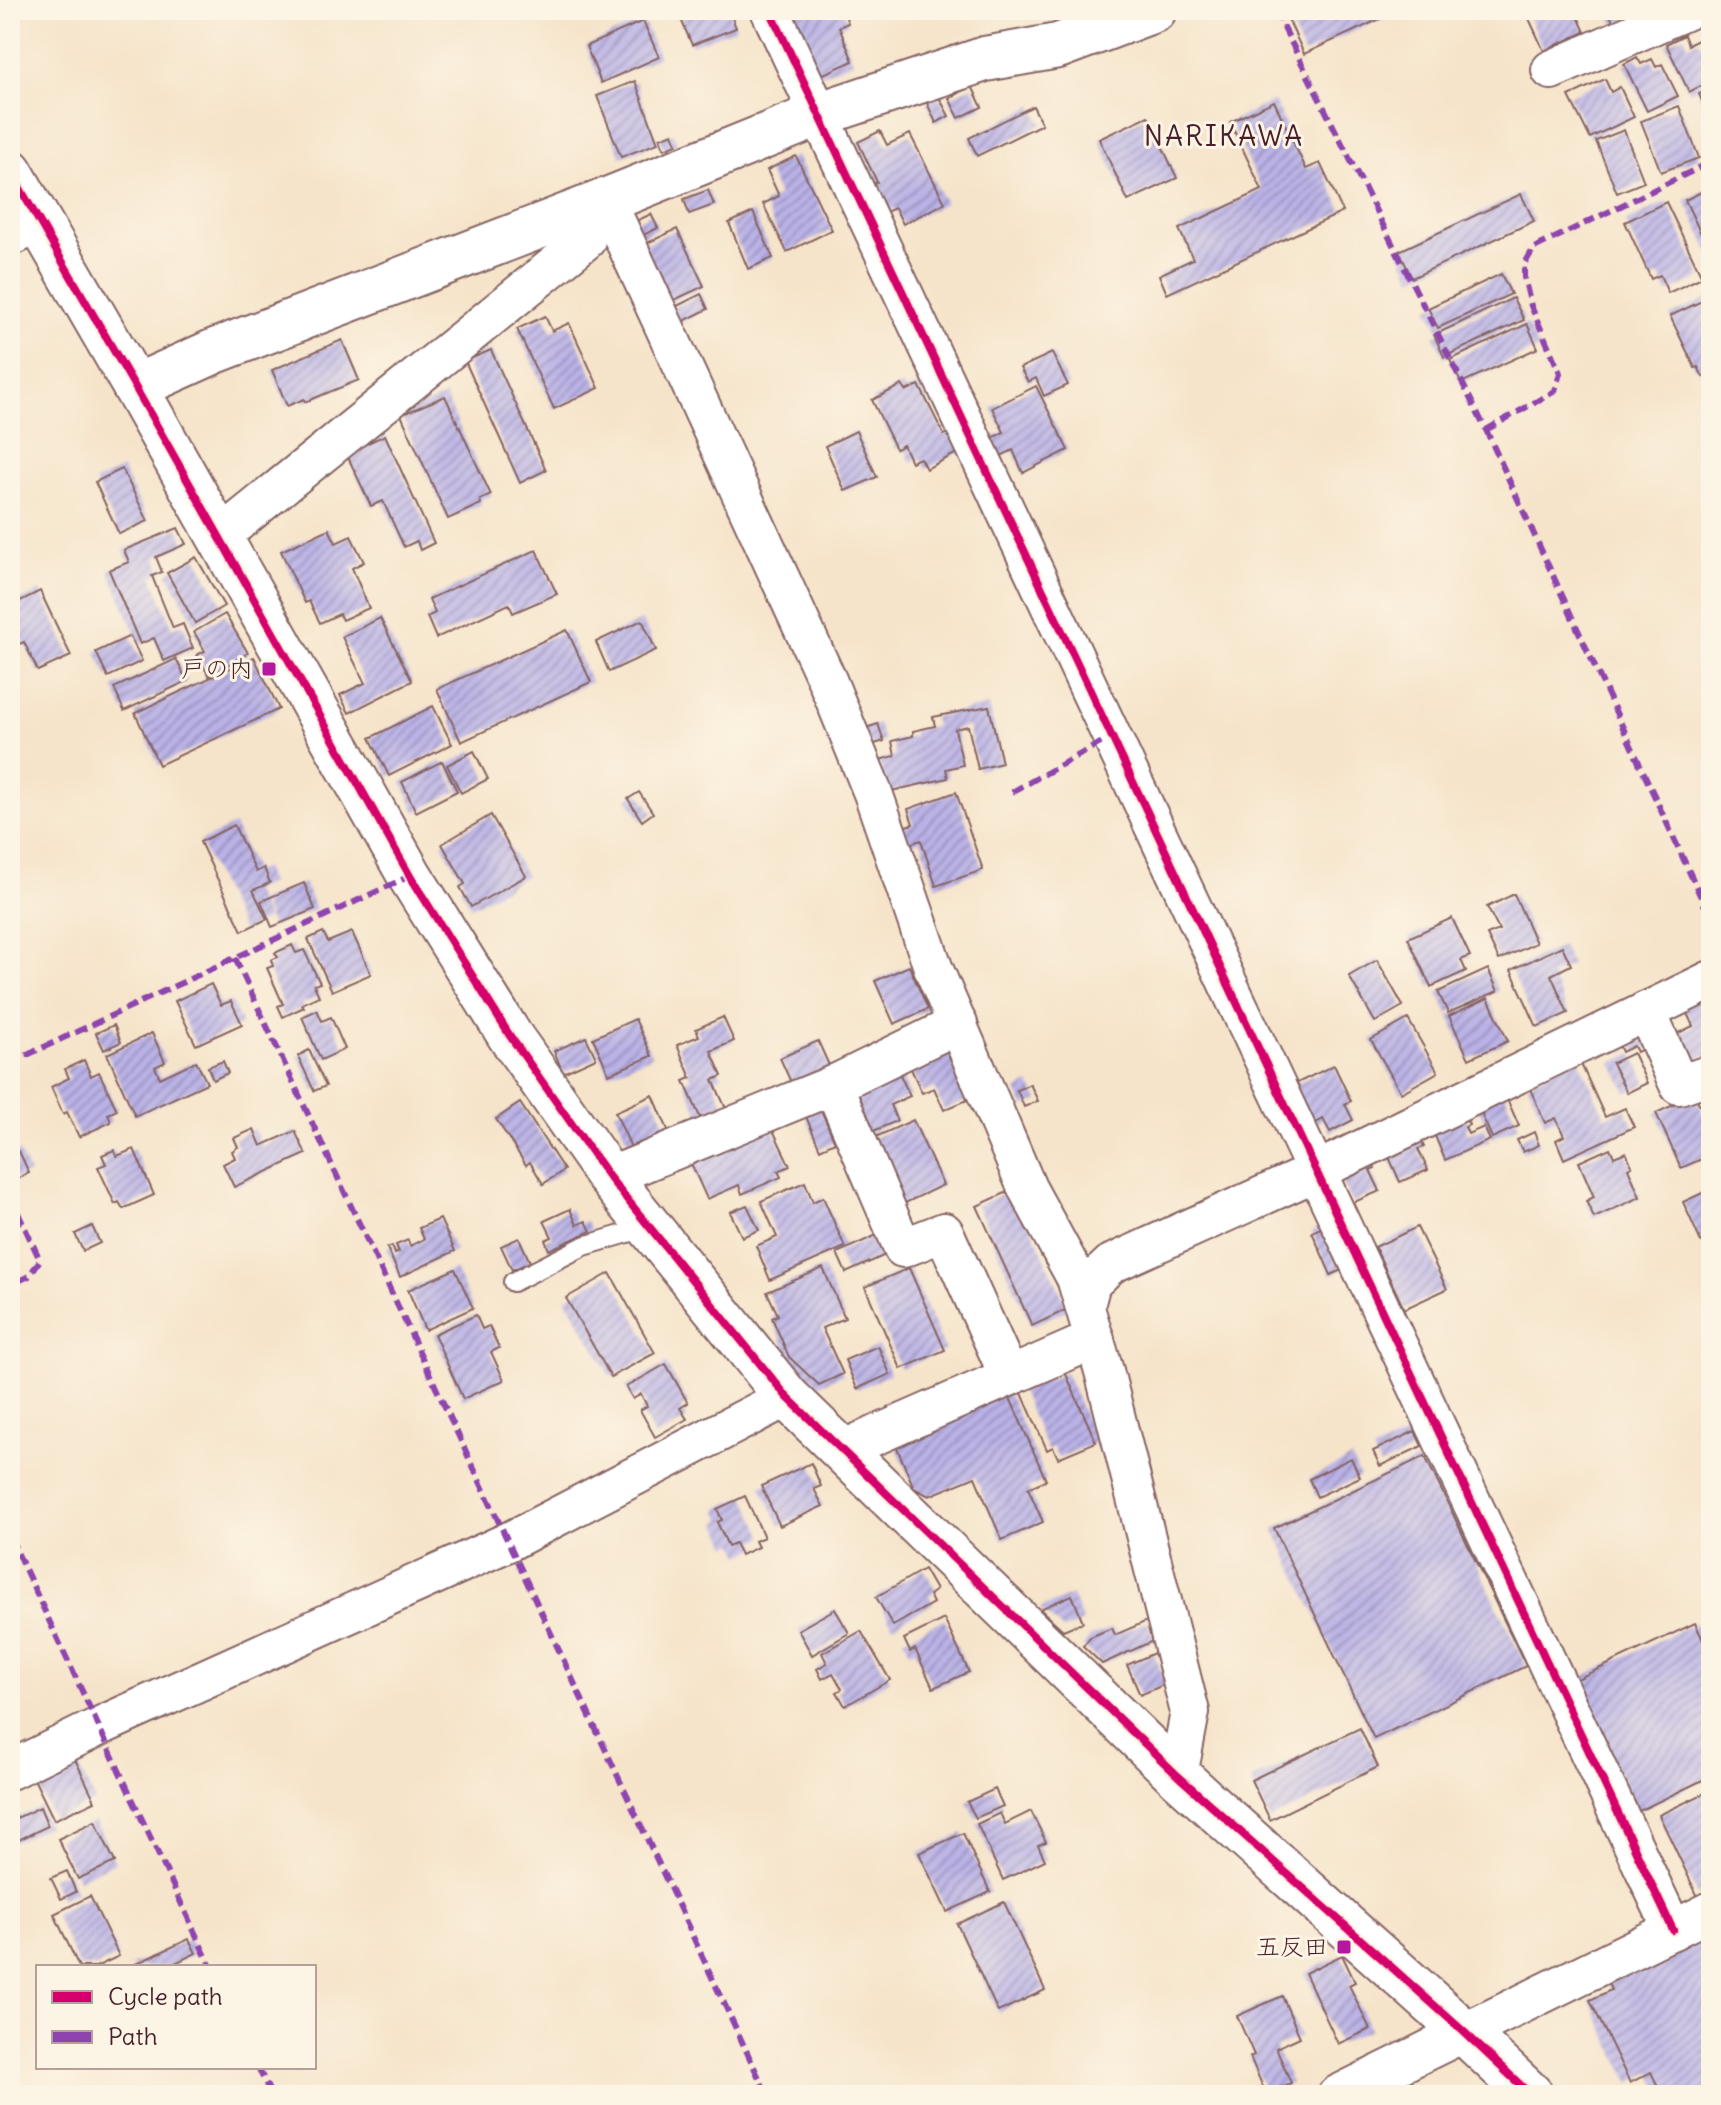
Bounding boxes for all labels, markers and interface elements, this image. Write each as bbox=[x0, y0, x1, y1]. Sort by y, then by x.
district label: NARIKAWA bbox=[1144, 118, 1304, 154]
place label: 戸の内 bbox=[181, 653, 253, 683]
marker: 戸の内 bbox=[260, 660, 278, 678]
place label: 五反田 bbox=[1256, 1931, 1328, 1961]
marker: 五反田 bbox=[1335, 1938, 1353, 1956]
legend bbox=[36, 1965, 316, 2069]
text: Cycle path bbox=[108, 1981, 223, 2011]
text: Path bbox=[108, 2021, 158, 2051]

